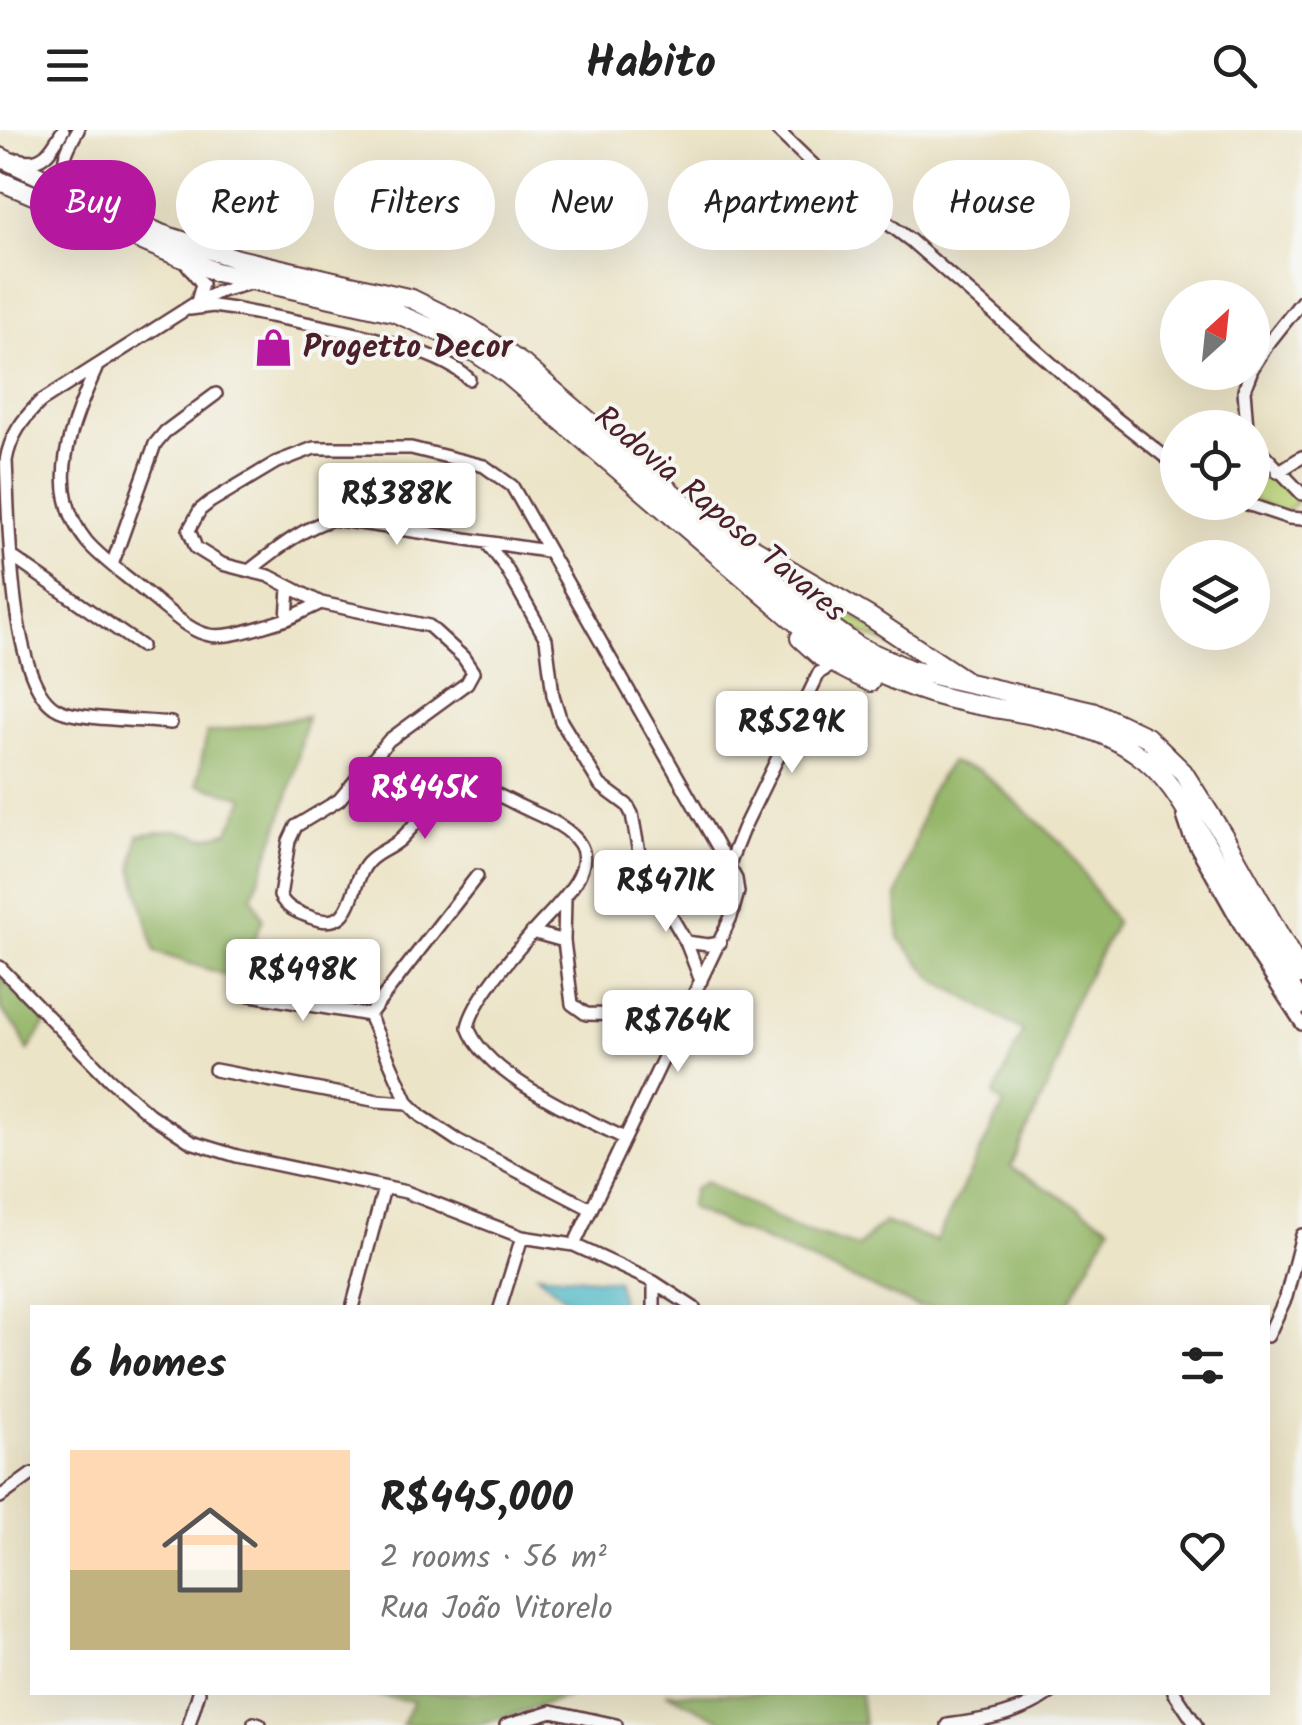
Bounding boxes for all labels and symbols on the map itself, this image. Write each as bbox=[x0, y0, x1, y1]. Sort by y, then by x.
north arrow bbox=[1160, 280, 1270, 390]
place label: Progetto Decor bbox=[303, 323, 514, 374]
shop icon: Progetto Decor bbox=[252, 327, 294, 369]
street label: Rodovia Raposo Tavares bbox=[581, 394, 857, 636]
pin: R$388K bbox=[316, 463, 478, 548]
pin: R$529K bbox=[711, 691, 873, 776]
pin: R$445K bbox=[344, 757, 506, 842]
pin: R$471K bbox=[585, 850, 747, 935]
pin: R$498K bbox=[222, 939, 384, 1024]
pin: R$764K bbox=[597, 990, 759, 1075]

